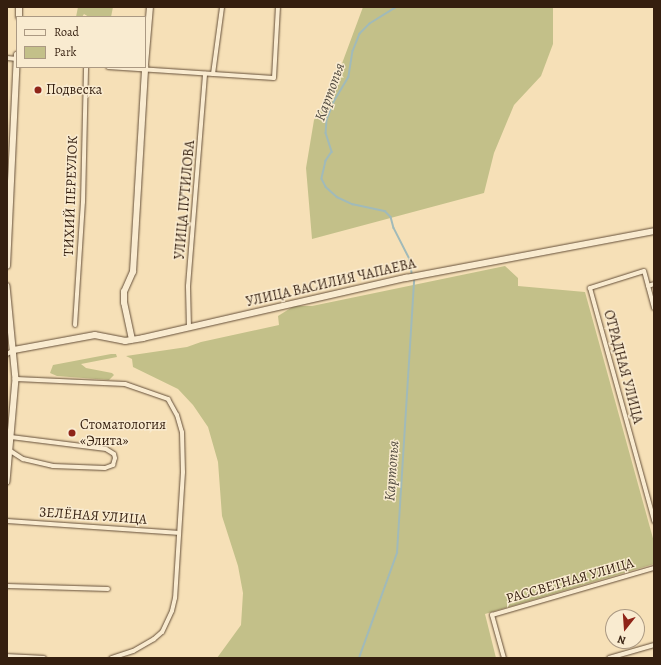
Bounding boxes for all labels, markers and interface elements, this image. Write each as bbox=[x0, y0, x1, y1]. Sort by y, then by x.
legend bbox=[16, 16, 146, 68]
text: Road bbox=[54, 24, 79, 40]
text: Park bbox=[54, 44, 77, 60]
water label: Картопья bbox=[311, 60, 349, 124]
place label: Подвеска bbox=[46, 82, 102, 98]
marker: Подвеска bbox=[33, 85, 43, 95]
street label: ТИХИЙ ПЕРЕУЛОК bbox=[60, 135, 82, 257]
street label: УЛИЦА ПУТИЛОВА bbox=[171, 140, 199, 260]
street label: УЛИЦА ВАСИЛИЯ ЧАПАЕВА bbox=[244, 255, 418, 311]
street label: ОТРАДНАЯ УЛИЦА bbox=[600, 308, 646, 426]
place label: Стоматология «Элита» bbox=[80, 417, 166, 450]
marker: Стоматология «Элита» bbox=[67, 428, 77, 438]
water label: Картопья bbox=[381, 440, 403, 502]
street label: ЗЕЛЁНАЯ УЛИЦА bbox=[38, 504, 148, 528]
street label: РАССВЕТНАЯ УЛИЦА bbox=[504, 555, 636, 607]
north arrow bbox=[605, 609, 645, 649]
text: N bbox=[616, 632, 628, 648]

